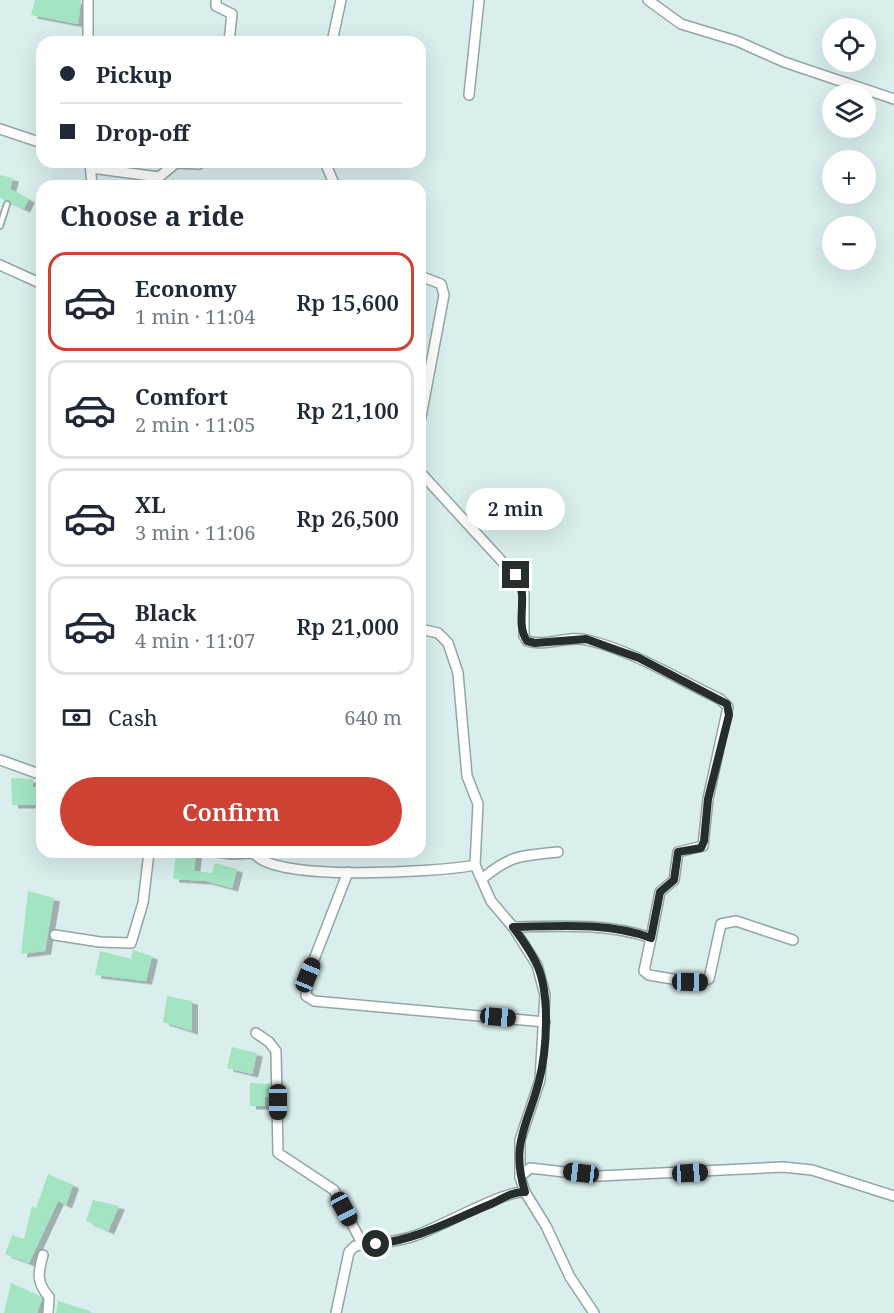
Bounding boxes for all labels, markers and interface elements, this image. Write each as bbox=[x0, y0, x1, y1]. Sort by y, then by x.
map controls bbox=[822, 18, 876, 270]
button: locate bbox=[822, 18, 876, 72]
text: Pickup bbox=[96, 59, 172, 89]
button: layers bbox=[822, 84, 876, 138]
text: Drop-off bbox=[96, 117, 189, 147]
button: + bbox=[822, 150, 876, 204]
text: Choose a ride bbox=[60, 197, 245, 234]
button: − bbox=[822, 216, 876, 270]
text: Economy bbox=[135, 273, 237, 303]
icon: car bbox=[63, 275, 117, 329]
text: Rp 15,600 bbox=[296, 287, 399, 317]
text: 1 min · 11:04 bbox=[135, 303, 255, 330]
text: Comfort bbox=[135, 381, 228, 411]
icon: car bbox=[63, 383, 117, 437]
text: Rp 21,100 bbox=[296, 395, 399, 425]
text: 2 min · 11:05 bbox=[135, 411, 255, 438]
callout: 2 min bbox=[466, 488, 566, 530]
text: XL bbox=[135, 489, 166, 519]
icon: car bbox=[63, 491, 117, 545]
text: 2 min bbox=[488, 495, 543, 522]
text: Rp 26,500 bbox=[296, 503, 399, 533]
text: 3 min · 11:06 bbox=[135, 519, 255, 546]
route end bbox=[502, 561, 529, 588]
text: Black bbox=[135, 597, 196, 627]
icon: car bbox=[63, 599, 117, 653]
text: Rp 21,000 bbox=[296, 611, 399, 641]
text: 4 min · 11:07 bbox=[135, 627, 255, 654]
icon: cash bbox=[60, 701, 93, 734]
text: Cash bbox=[108, 702, 158, 732]
text: 640 m bbox=[344, 704, 402, 731]
button: Confirm bbox=[60, 777, 402, 846]
car bbox=[293, 955, 323, 995]
car bbox=[672, 973, 708, 991]
car bbox=[479, 1006, 517, 1028]
car bbox=[269, 1084, 287, 1120]
car bbox=[562, 1162, 600, 1184]
car bbox=[672, 1163, 708, 1183]
car bbox=[328, 1189, 360, 1229]
route start bbox=[362, 1230, 389, 1257]

